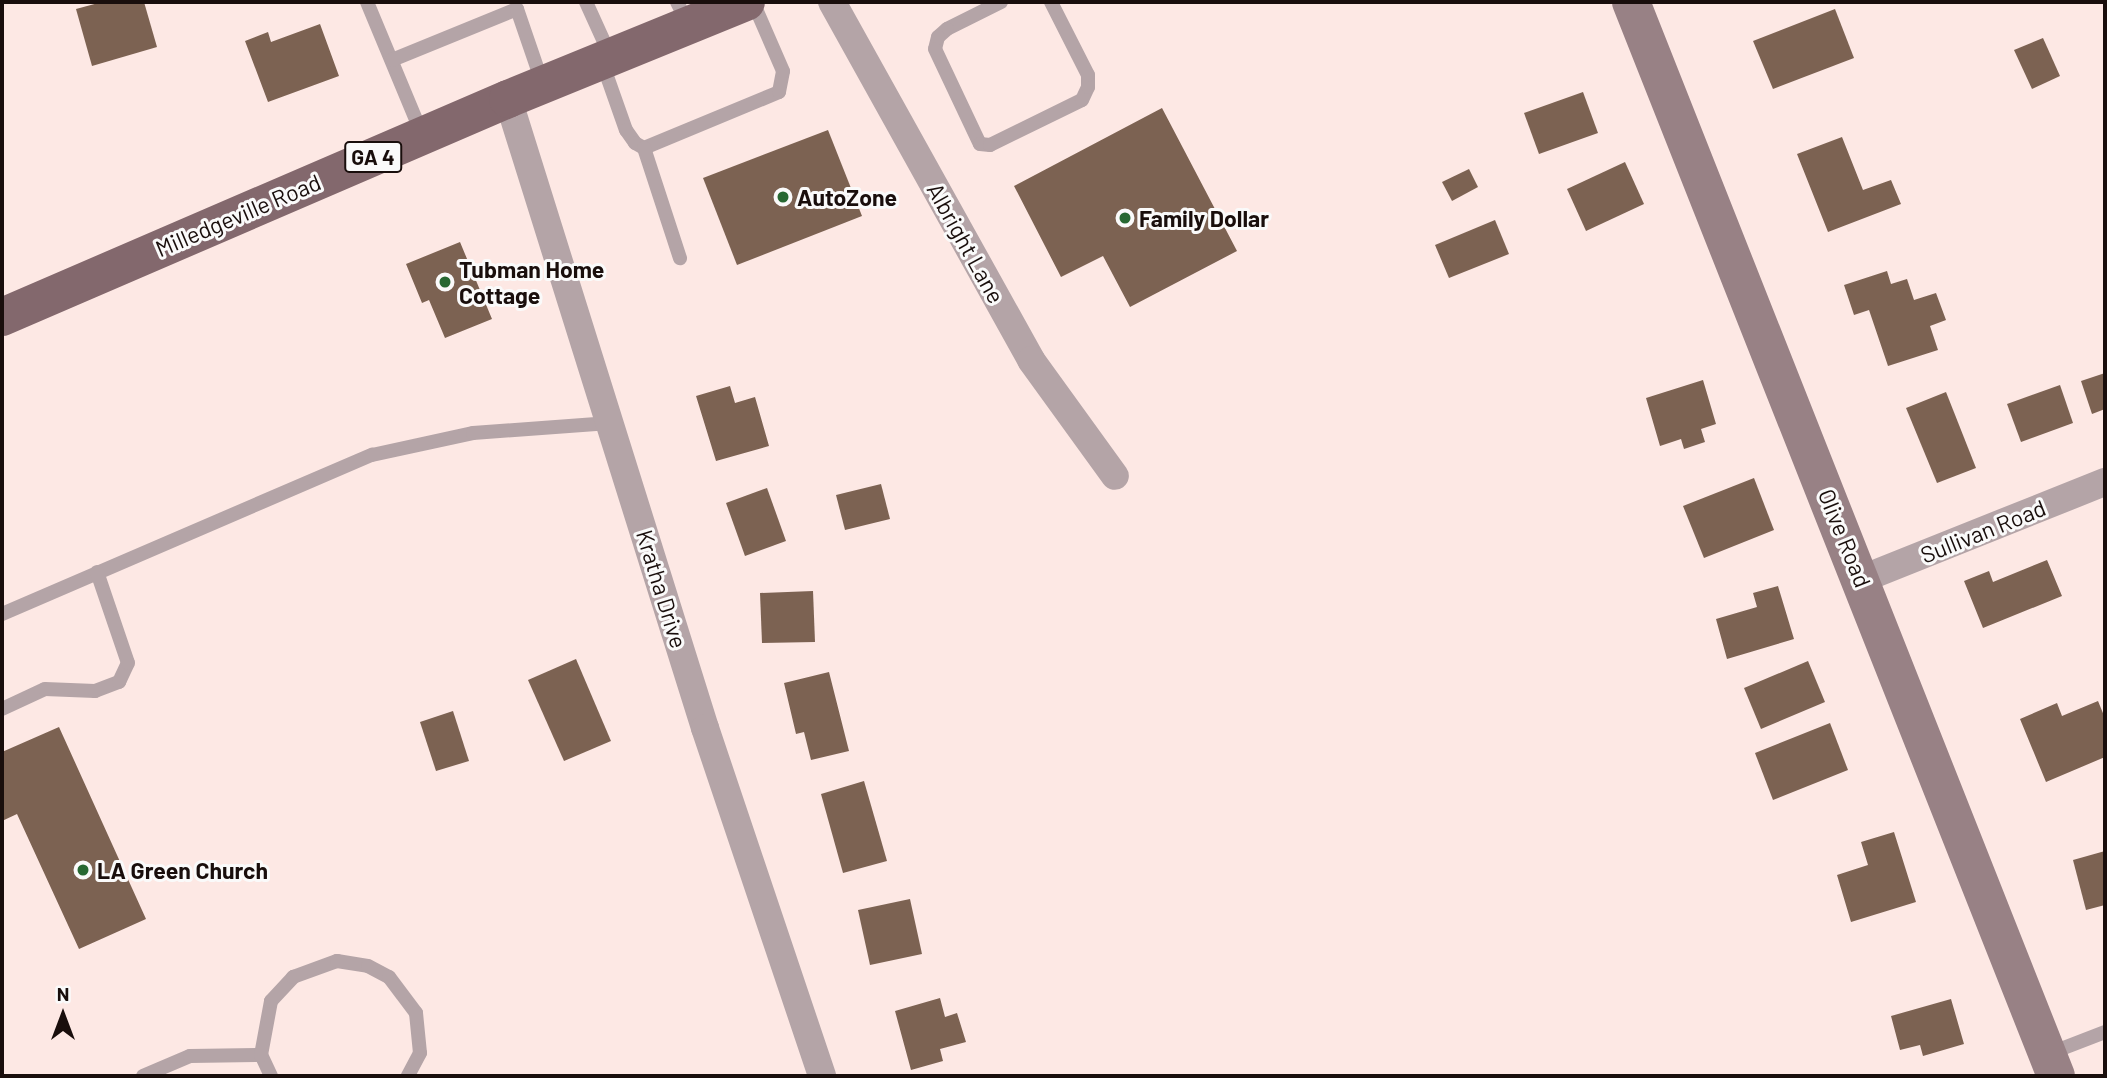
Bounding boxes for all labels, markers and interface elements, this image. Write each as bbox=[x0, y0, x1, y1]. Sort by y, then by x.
road number: GA 4 bbox=[343, 140, 403, 174]
street label: Milledgeville Road bbox=[151, 168, 325, 262]
street label: Albright Lane bbox=[922, 178, 1010, 308]
place label: AutoZone bbox=[797, 183, 897, 211]
marker: AutoZone bbox=[775, 189, 791, 205]
place label: Family Dollar bbox=[1139, 204, 1269, 232]
marker: Family Dollar bbox=[1117, 210, 1133, 226]
place label: Tubman Home Cottage bbox=[459, 255, 604, 309]
marker: Tubman Home Cottage bbox=[437, 274, 453, 290]
street label: Olive Road bbox=[1813, 485, 1877, 591]
street label: Sullivan Road bbox=[1916, 493, 2050, 569]
street label: Kratha Drive bbox=[631, 526, 693, 652]
place label: LA Green Church bbox=[97, 856, 268, 884]
marker: LA Green Church bbox=[75, 862, 91, 878]
north arrow bbox=[28, 980, 98, 1050]
text: N bbox=[57, 982, 69, 1005]

